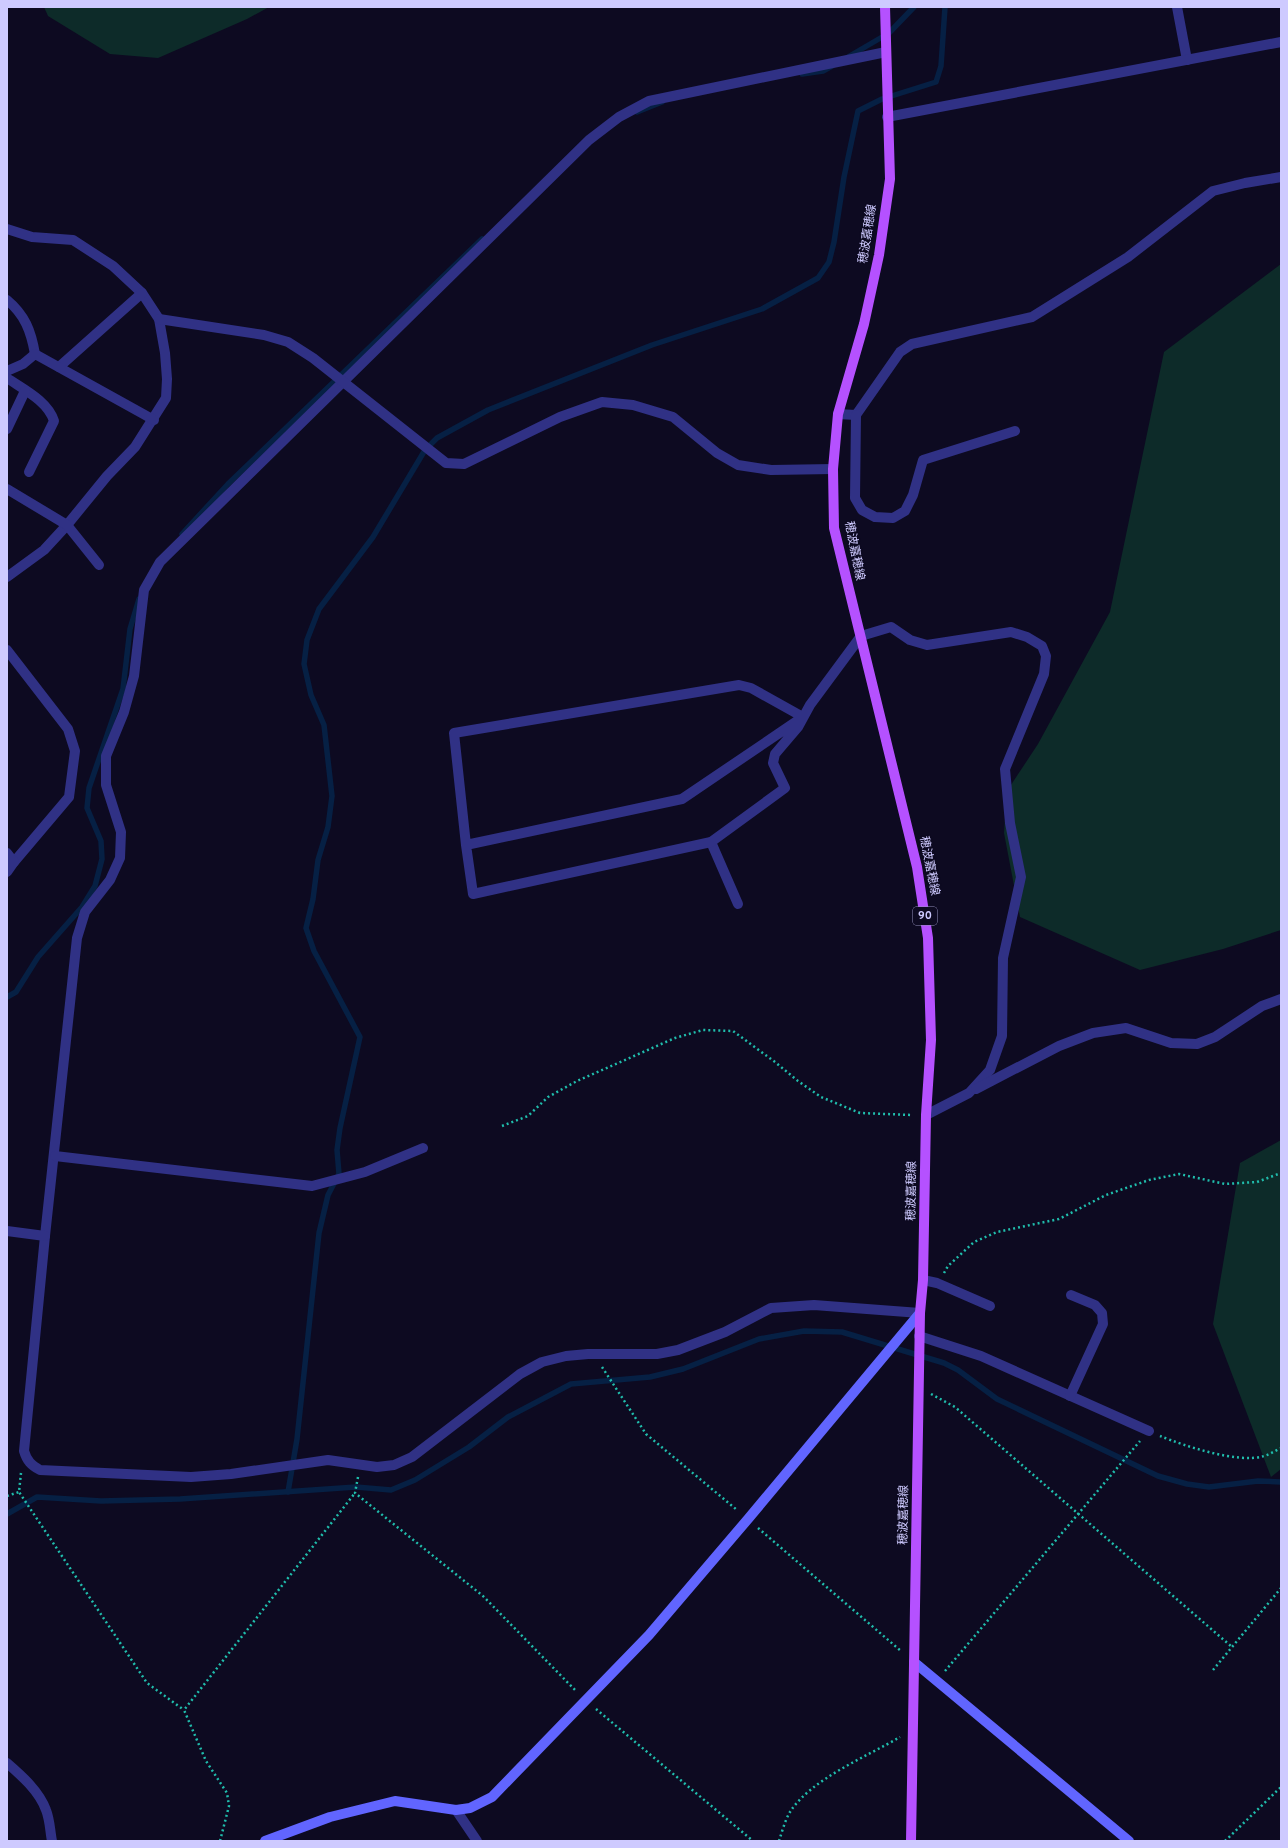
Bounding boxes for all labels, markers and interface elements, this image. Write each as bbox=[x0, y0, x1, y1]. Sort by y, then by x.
street label: 穂波嘉穂線 bbox=[855, 203, 881, 265]
street label: 穂波嘉穂線 bbox=[840, 520, 868, 582]
street label: 穂波嘉穂線 bbox=[915, 835, 943, 897]
road number: 90 bbox=[913, 907, 937, 925]
street label: 穂波嘉穂線 bbox=[903, 1161, 921, 1221]
street label: 穂波嘉穂線 bbox=[895, 1485, 913, 1545]

